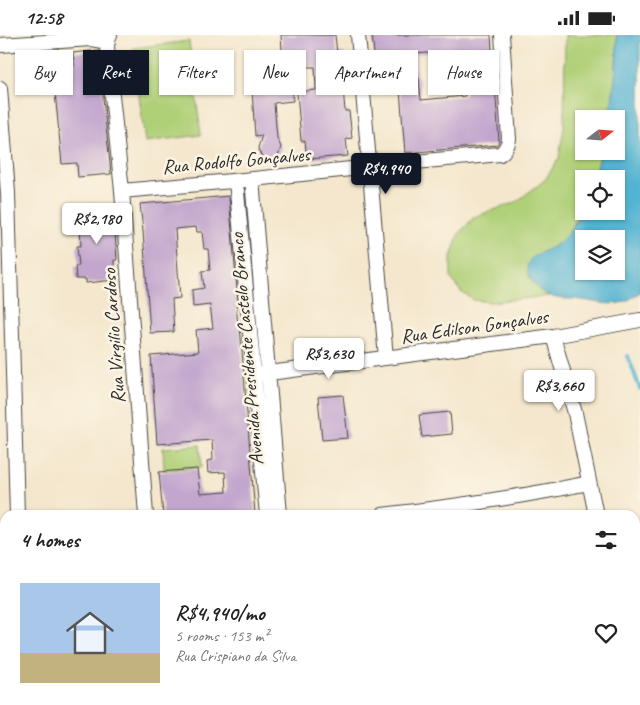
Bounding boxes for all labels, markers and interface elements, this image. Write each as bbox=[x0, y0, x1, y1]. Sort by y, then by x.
text: 12:58 bbox=[25, 6, 63, 30]
chip: Buy bbox=[15, 50, 73, 95]
chip: Rent bbox=[83, 50, 149, 95]
chip: Filters bbox=[159, 50, 234, 95]
chip: New bbox=[244, 50, 306, 95]
chip: Apartment bbox=[316, 50, 418, 95]
chip: House bbox=[428, 50, 499, 95]
north arrow bbox=[575, 110, 625, 160]
map controls bbox=[575, 110, 625, 280]
street label: Rua Rodolfo Gonçalves bbox=[161, 141, 313, 179]
pin: R$4,940 bbox=[340, 153, 432, 195]
text: R$4,940 bbox=[362, 159, 410, 179]
button: locate bbox=[575, 170, 625, 220]
pin: R$2,180 bbox=[51, 203, 143, 245]
text: R$2,180 bbox=[73, 209, 121, 229]
button: layers bbox=[575, 230, 625, 280]
street label: Avenida Presidente Castelo Branco bbox=[224, 231, 269, 466]
street label: Rua Virgilio Cardoso bbox=[96, 267, 131, 404]
street label: Rua Edilson Gonçalves bbox=[399, 303, 552, 349]
pin: R$3,630 bbox=[283, 337, 375, 380]
text: R$3,630 bbox=[305, 344, 353, 364]
pin: R$3,660 bbox=[513, 369, 605, 412]
text: R$3,660 bbox=[535, 376, 583, 396]
icon: filters bbox=[592, 526, 620, 554]
text: 4 homes bbox=[20, 527, 79, 553]
text: R$4,940/mo bbox=[175, 600, 264, 626]
icon: home bbox=[60, 603, 120, 663]
icon: heart bbox=[592, 619, 620, 647]
text: 5 rooms · 153 m² bbox=[175, 626, 269, 646]
text: Rua Crispiano da Silva bbox=[175, 646, 296, 666]

